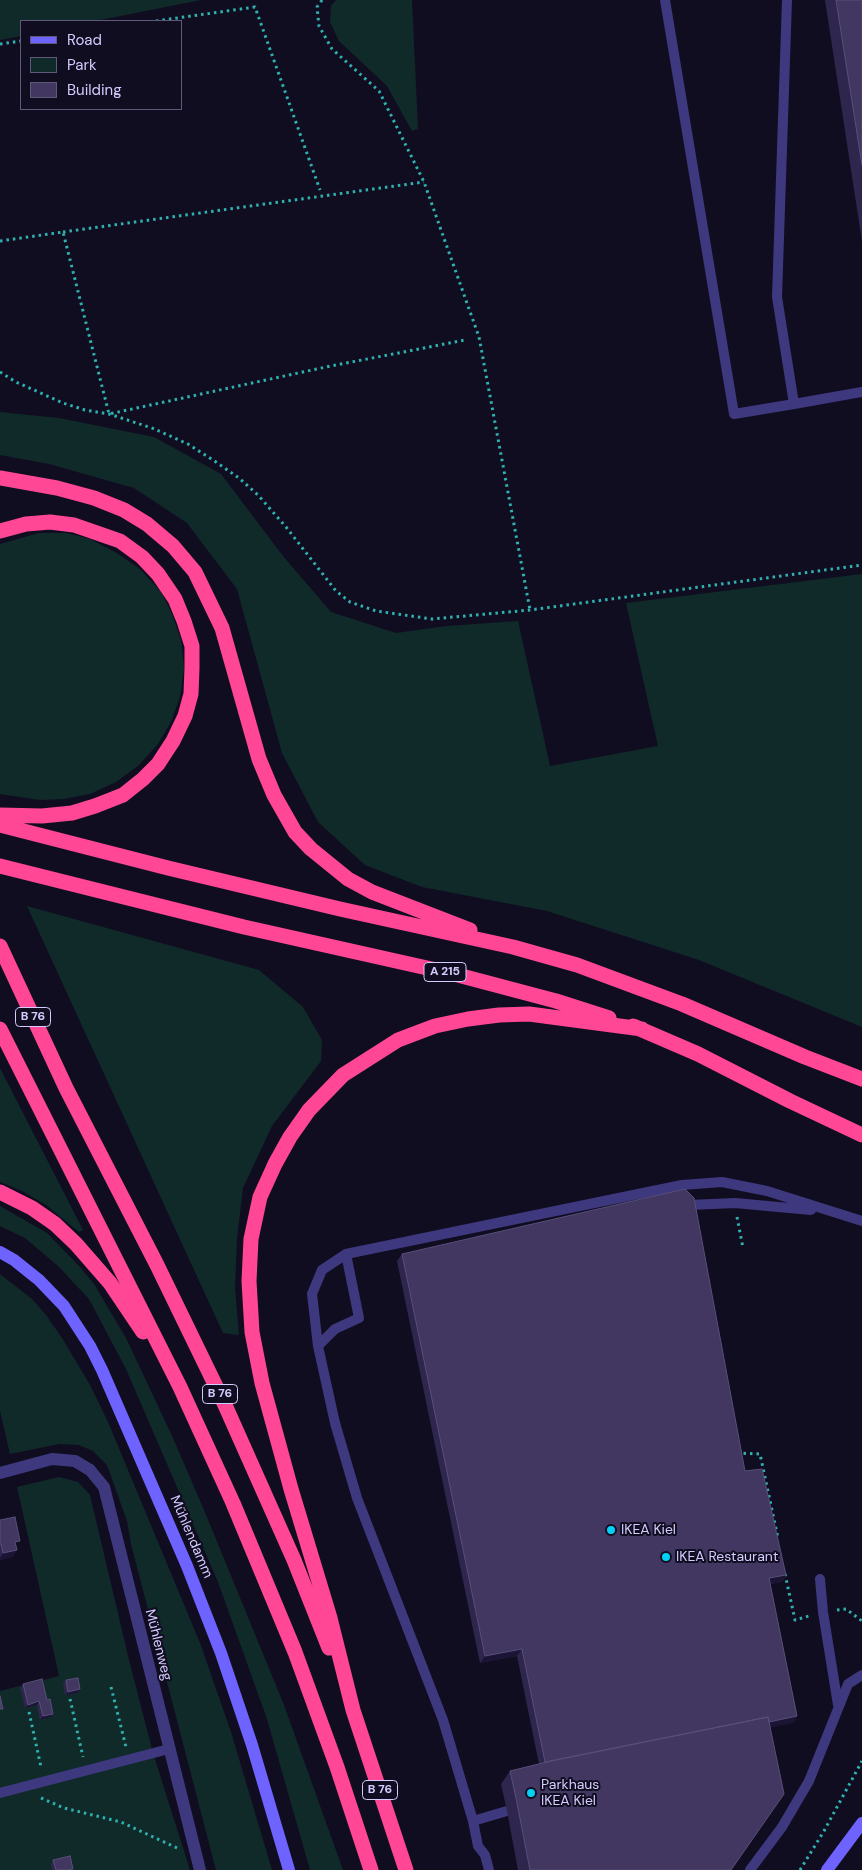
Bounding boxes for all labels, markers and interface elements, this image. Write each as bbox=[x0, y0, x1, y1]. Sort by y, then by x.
legend bbox=[20, 20, 182, 110]
text: Road bbox=[67, 30, 102, 50]
text: Park bbox=[67, 55, 97, 75]
text: Building bbox=[67, 80, 122, 100]
road number: A 215 bbox=[424, 962, 466, 982]
road number: B 76 bbox=[15, 1008, 50, 1026]
road number: B 76 bbox=[202, 1385, 238, 1404]
street label: Mühlendamm bbox=[166, 1493, 216, 1581]
place label: IKEA Kiel bbox=[621, 1522, 676, 1538]
marker: IKEA Kiel bbox=[605, 1524, 617, 1536]
place label: IKEA Restaurant bbox=[676, 1549, 778, 1565]
marker: IKEA Restaurant bbox=[660, 1551, 672, 1563]
street label: Mühlenweg bbox=[141, 1608, 175, 1682]
place label: Parkhaus IKEA Kiel bbox=[541, 1777, 599, 1810]
road number: B 76 bbox=[362, 1780, 398, 1800]
marker: Parkhaus IKEA Kiel bbox=[525, 1787, 537, 1799]

